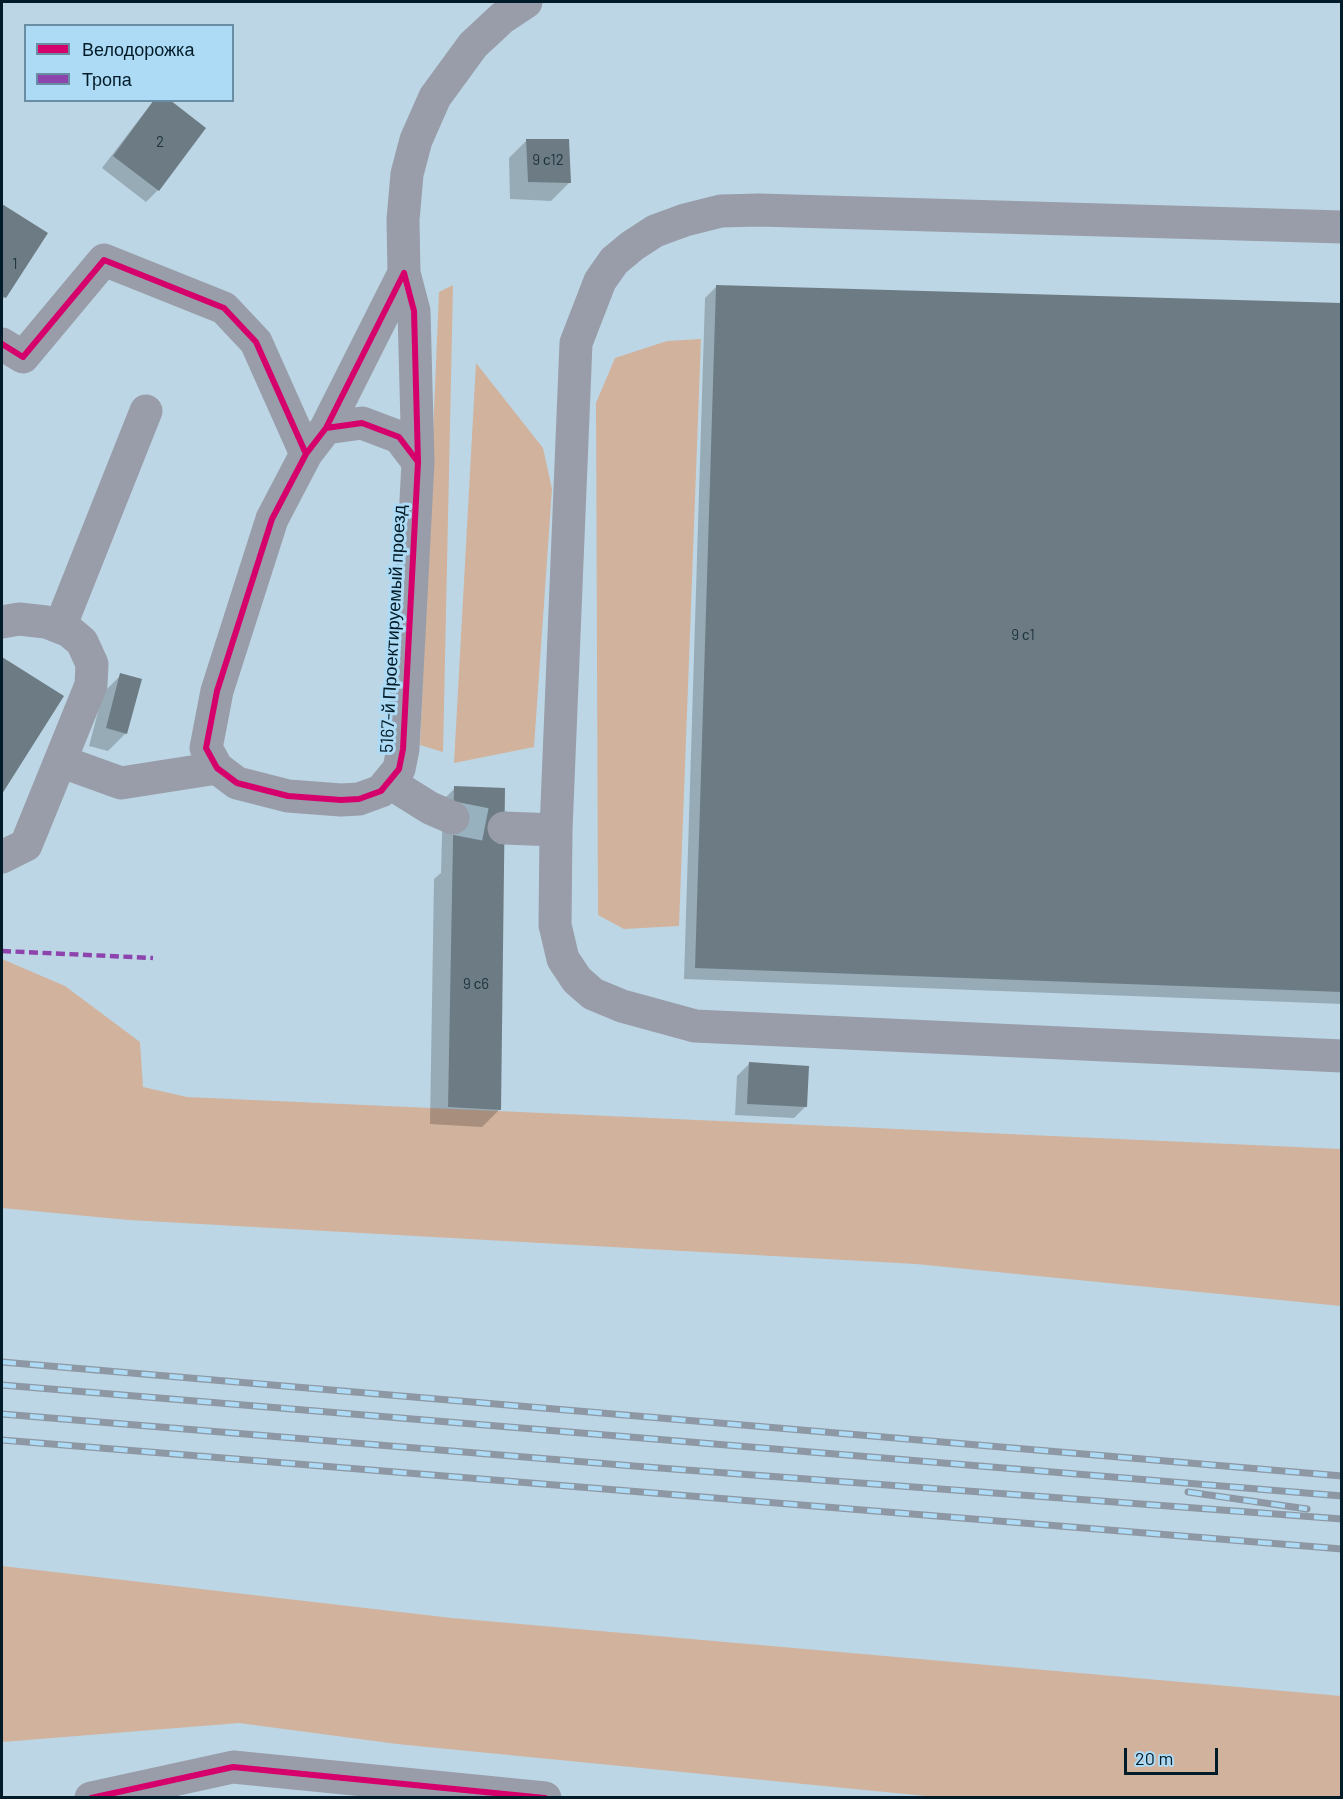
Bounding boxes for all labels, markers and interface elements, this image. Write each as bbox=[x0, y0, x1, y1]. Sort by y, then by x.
legend bbox=[24, 24, 234, 102]
text: Велодорожка bbox=[82, 38, 194, 60]
text: Тропа bbox=[82, 68, 132, 90]
house number: 2 bbox=[156, 133, 164, 151]
house number: 9 с12 bbox=[532, 151, 564, 169]
house number: 1 bbox=[12, 255, 18, 273]
street label: 5167-й Проектируемый проезд bbox=[376, 504, 410, 754]
house number: 9 с1 bbox=[1011, 626, 1035, 644]
house number: 9 с6 bbox=[463, 975, 489, 993]
scale bar bbox=[1127, 1736, 1222, 1774]
text: 20 m bbox=[1135, 1747, 1173, 1769]

